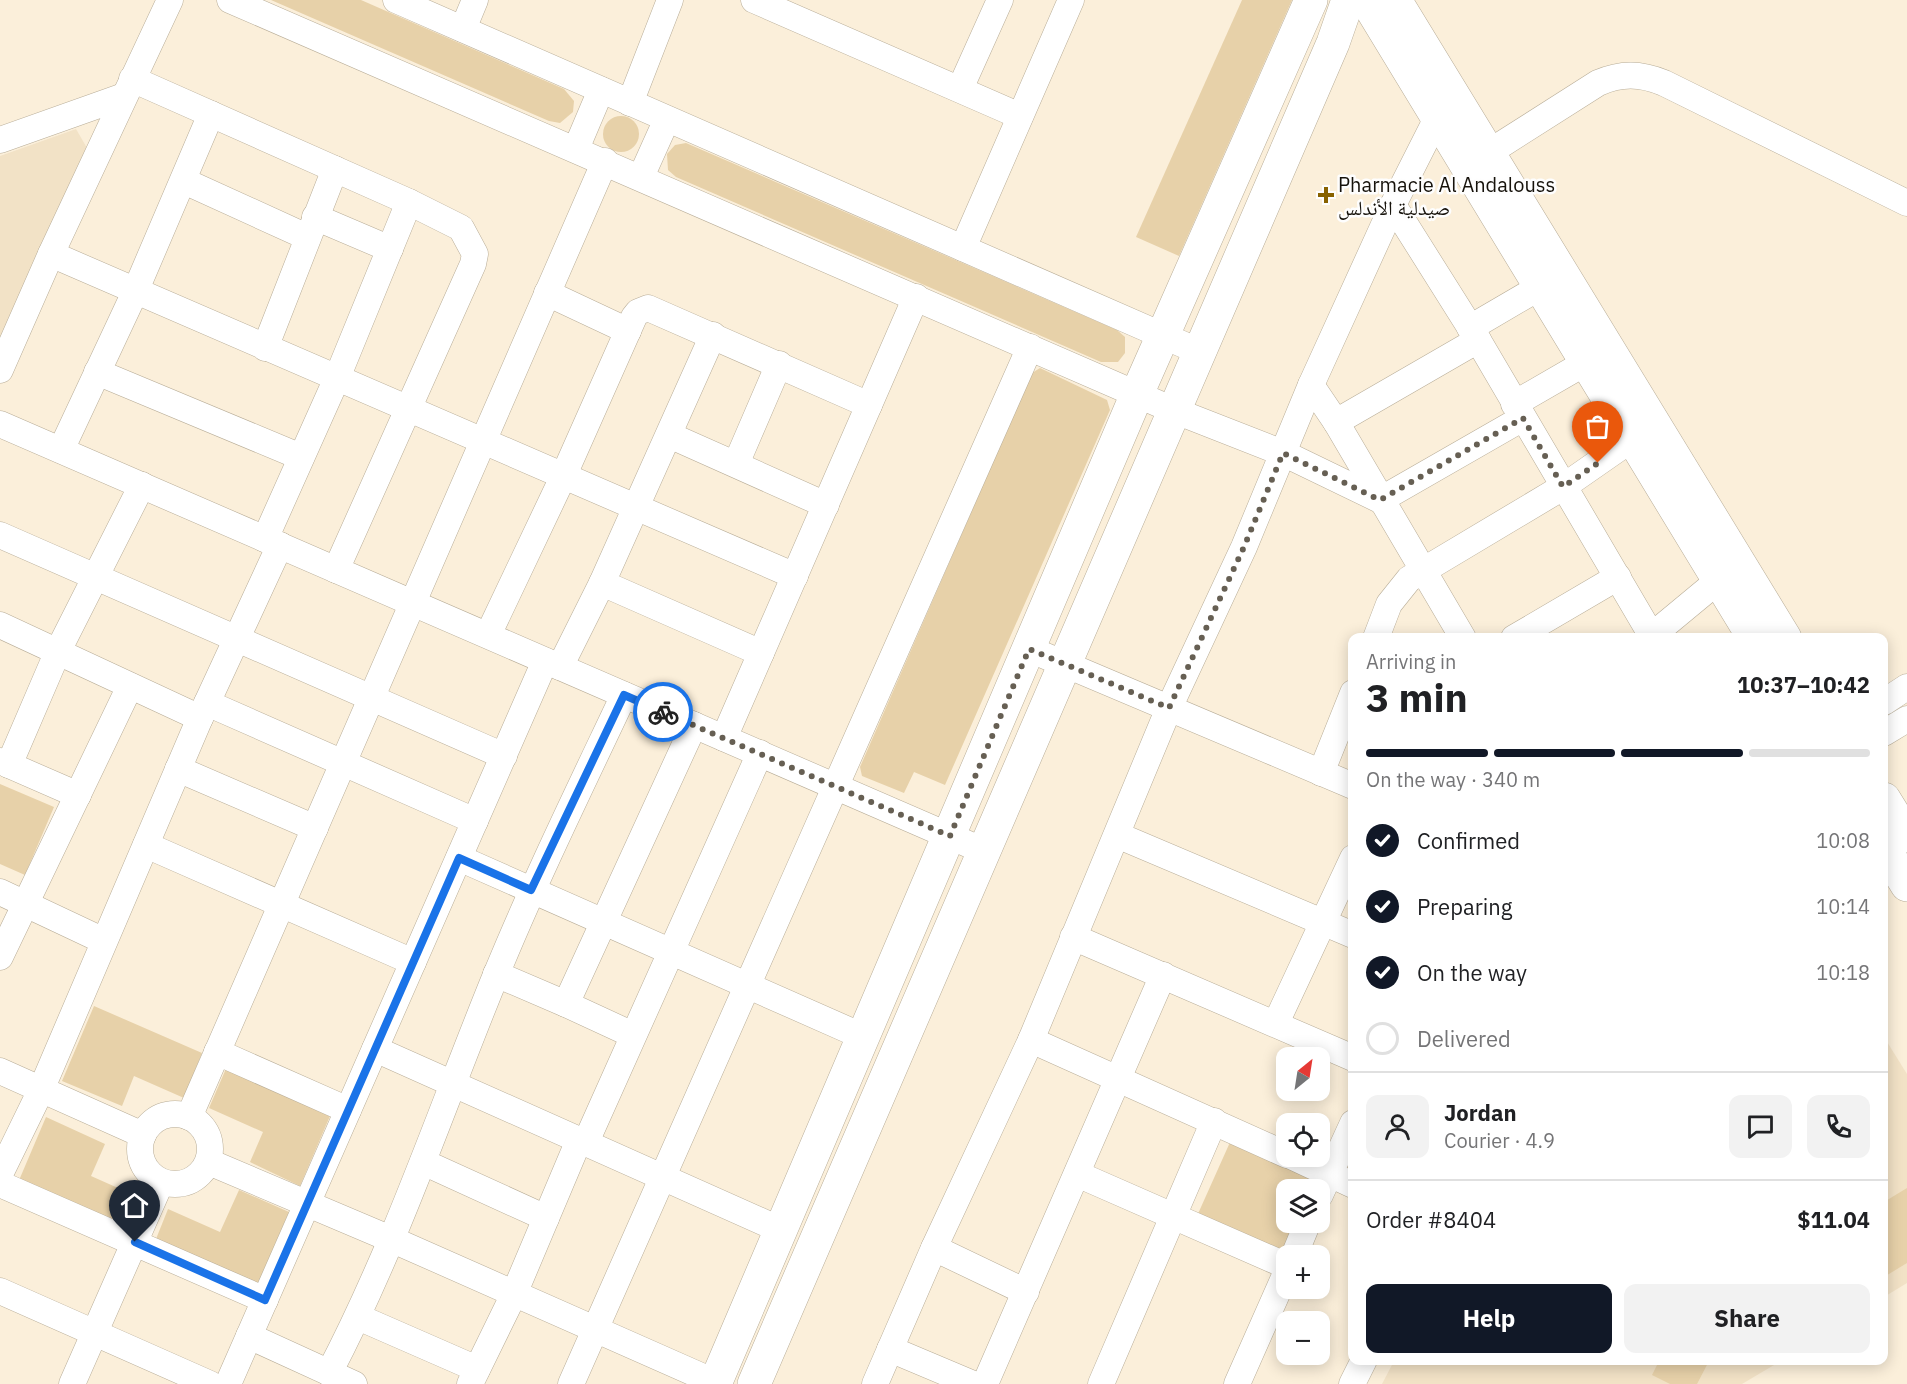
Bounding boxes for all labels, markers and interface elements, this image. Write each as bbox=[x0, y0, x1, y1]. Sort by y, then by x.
place label: Pharmacie Al Andalouss صيدلية الأندلس bbox=[1338, 171, 1555, 221]
marker: Pharmacie Al Andalouss صيدلية الأندلس bbox=[1319, 188, 1333, 202]
pin bbox=[1572, 401, 1623, 463]
icon: bag bbox=[1581, 410, 1614, 443]
text: Arriving in bbox=[1366, 648, 1456, 675]
text: 10:37–10:42 bbox=[1737, 670, 1870, 699]
text: 3 min bbox=[1366, 672, 1468, 723]
courier bbox=[633, 682, 693, 742]
icon: bike bbox=[647, 696, 680, 729]
text: On the way · 340 m bbox=[1366, 766, 1540, 793]
icon: check bbox=[1366, 824, 1399, 857]
text: Confirmed bbox=[1417, 826, 1520, 855]
text: 10:08 bbox=[1816, 827, 1870, 854]
icon: check bbox=[1366, 890, 1399, 923]
text: Preparing bbox=[1417, 892, 1512, 921]
text: 10:14 bbox=[1816, 893, 1870, 920]
icon: check bbox=[1366, 956, 1399, 989]
text: On the way bbox=[1417, 958, 1527, 987]
text: 10:18 bbox=[1816, 959, 1870, 986]
text: Delivered bbox=[1417, 1024, 1511, 1053]
north arrow bbox=[1276, 1047, 1330, 1101]
map controls bbox=[1276, 1047, 1330, 1365]
button: person bbox=[1366, 1095, 1429, 1158]
button: chat bbox=[1729, 1095, 1792, 1158]
button: phone bbox=[1807, 1095, 1870, 1158]
text: Jordan bbox=[1444, 1098, 1517, 1127]
button: locate bbox=[1276, 1113, 1330, 1167]
text: Courier · 4.9 bbox=[1444, 1127, 1555, 1154]
button: layers bbox=[1276, 1179, 1330, 1233]
pin bbox=[109, 1180, 160, 1242]
icon: home bbox=[118, 1189, 151, 1222]
text: Order #8404 bbox=[1366, 1205, 1496, 1234]
text: $11.04 bbox=[1797, 1205, 1870, 1234]
button: + bbox=[1276, 1245, 1330, 1299]
button: Help bbox=[1366, 1284, 1612, 1353]
button: Share bbox=[1624, 1284, 1870, 1353]
button: − bbox=[1276, 1311, 1330, 1365]

